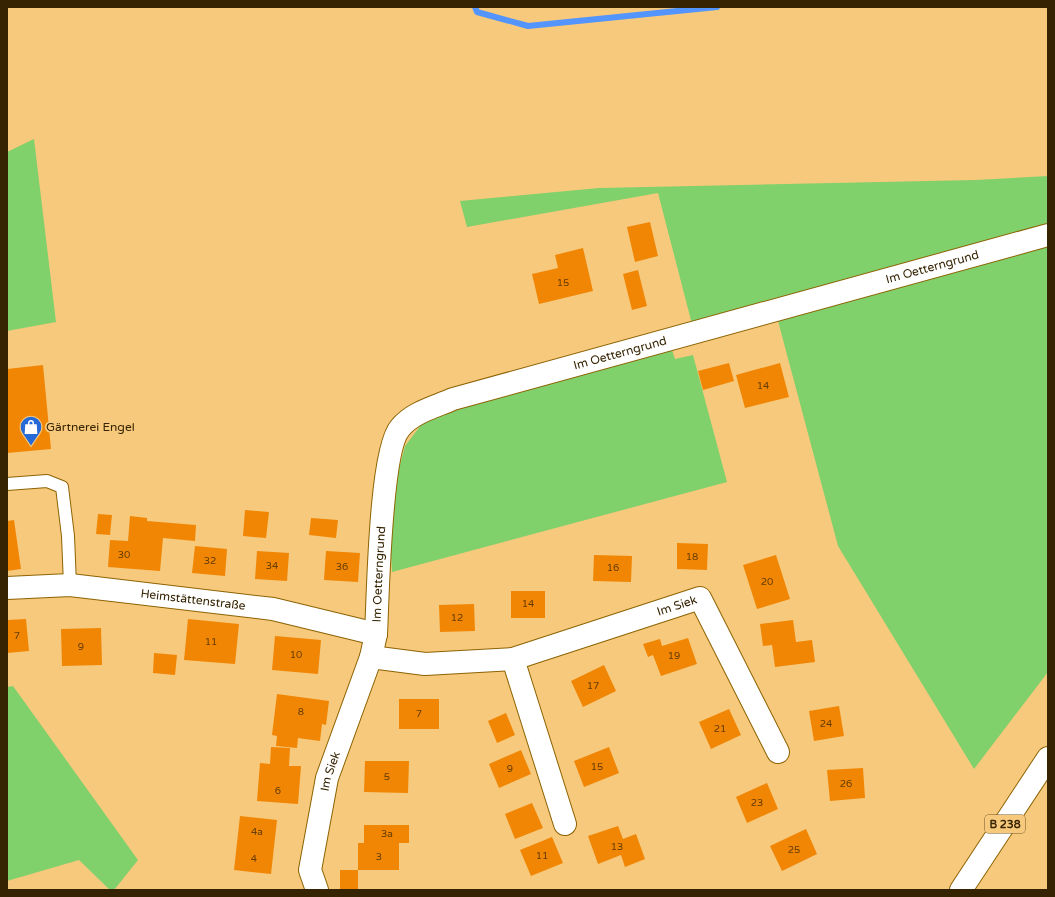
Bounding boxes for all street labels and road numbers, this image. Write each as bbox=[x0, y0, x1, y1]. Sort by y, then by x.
street label: Im Oetterngrund bbox=[884, 247, 980, 286]
street label: Im Oetterngrund bbox=[572, 333, 668, 372]
street label: Im Oetterngrund bbox=[370, 526, 388, 623]
street label: Heimstättenstraße bbox=[140, 586, 247, 613]
street label: Im Siek bbox=[655, 592, 699, 619]
street label: Im Siek bbox=[318, 749, 343, 792]
road number: B 238 bbox=[985, 815, 1025, 833]

